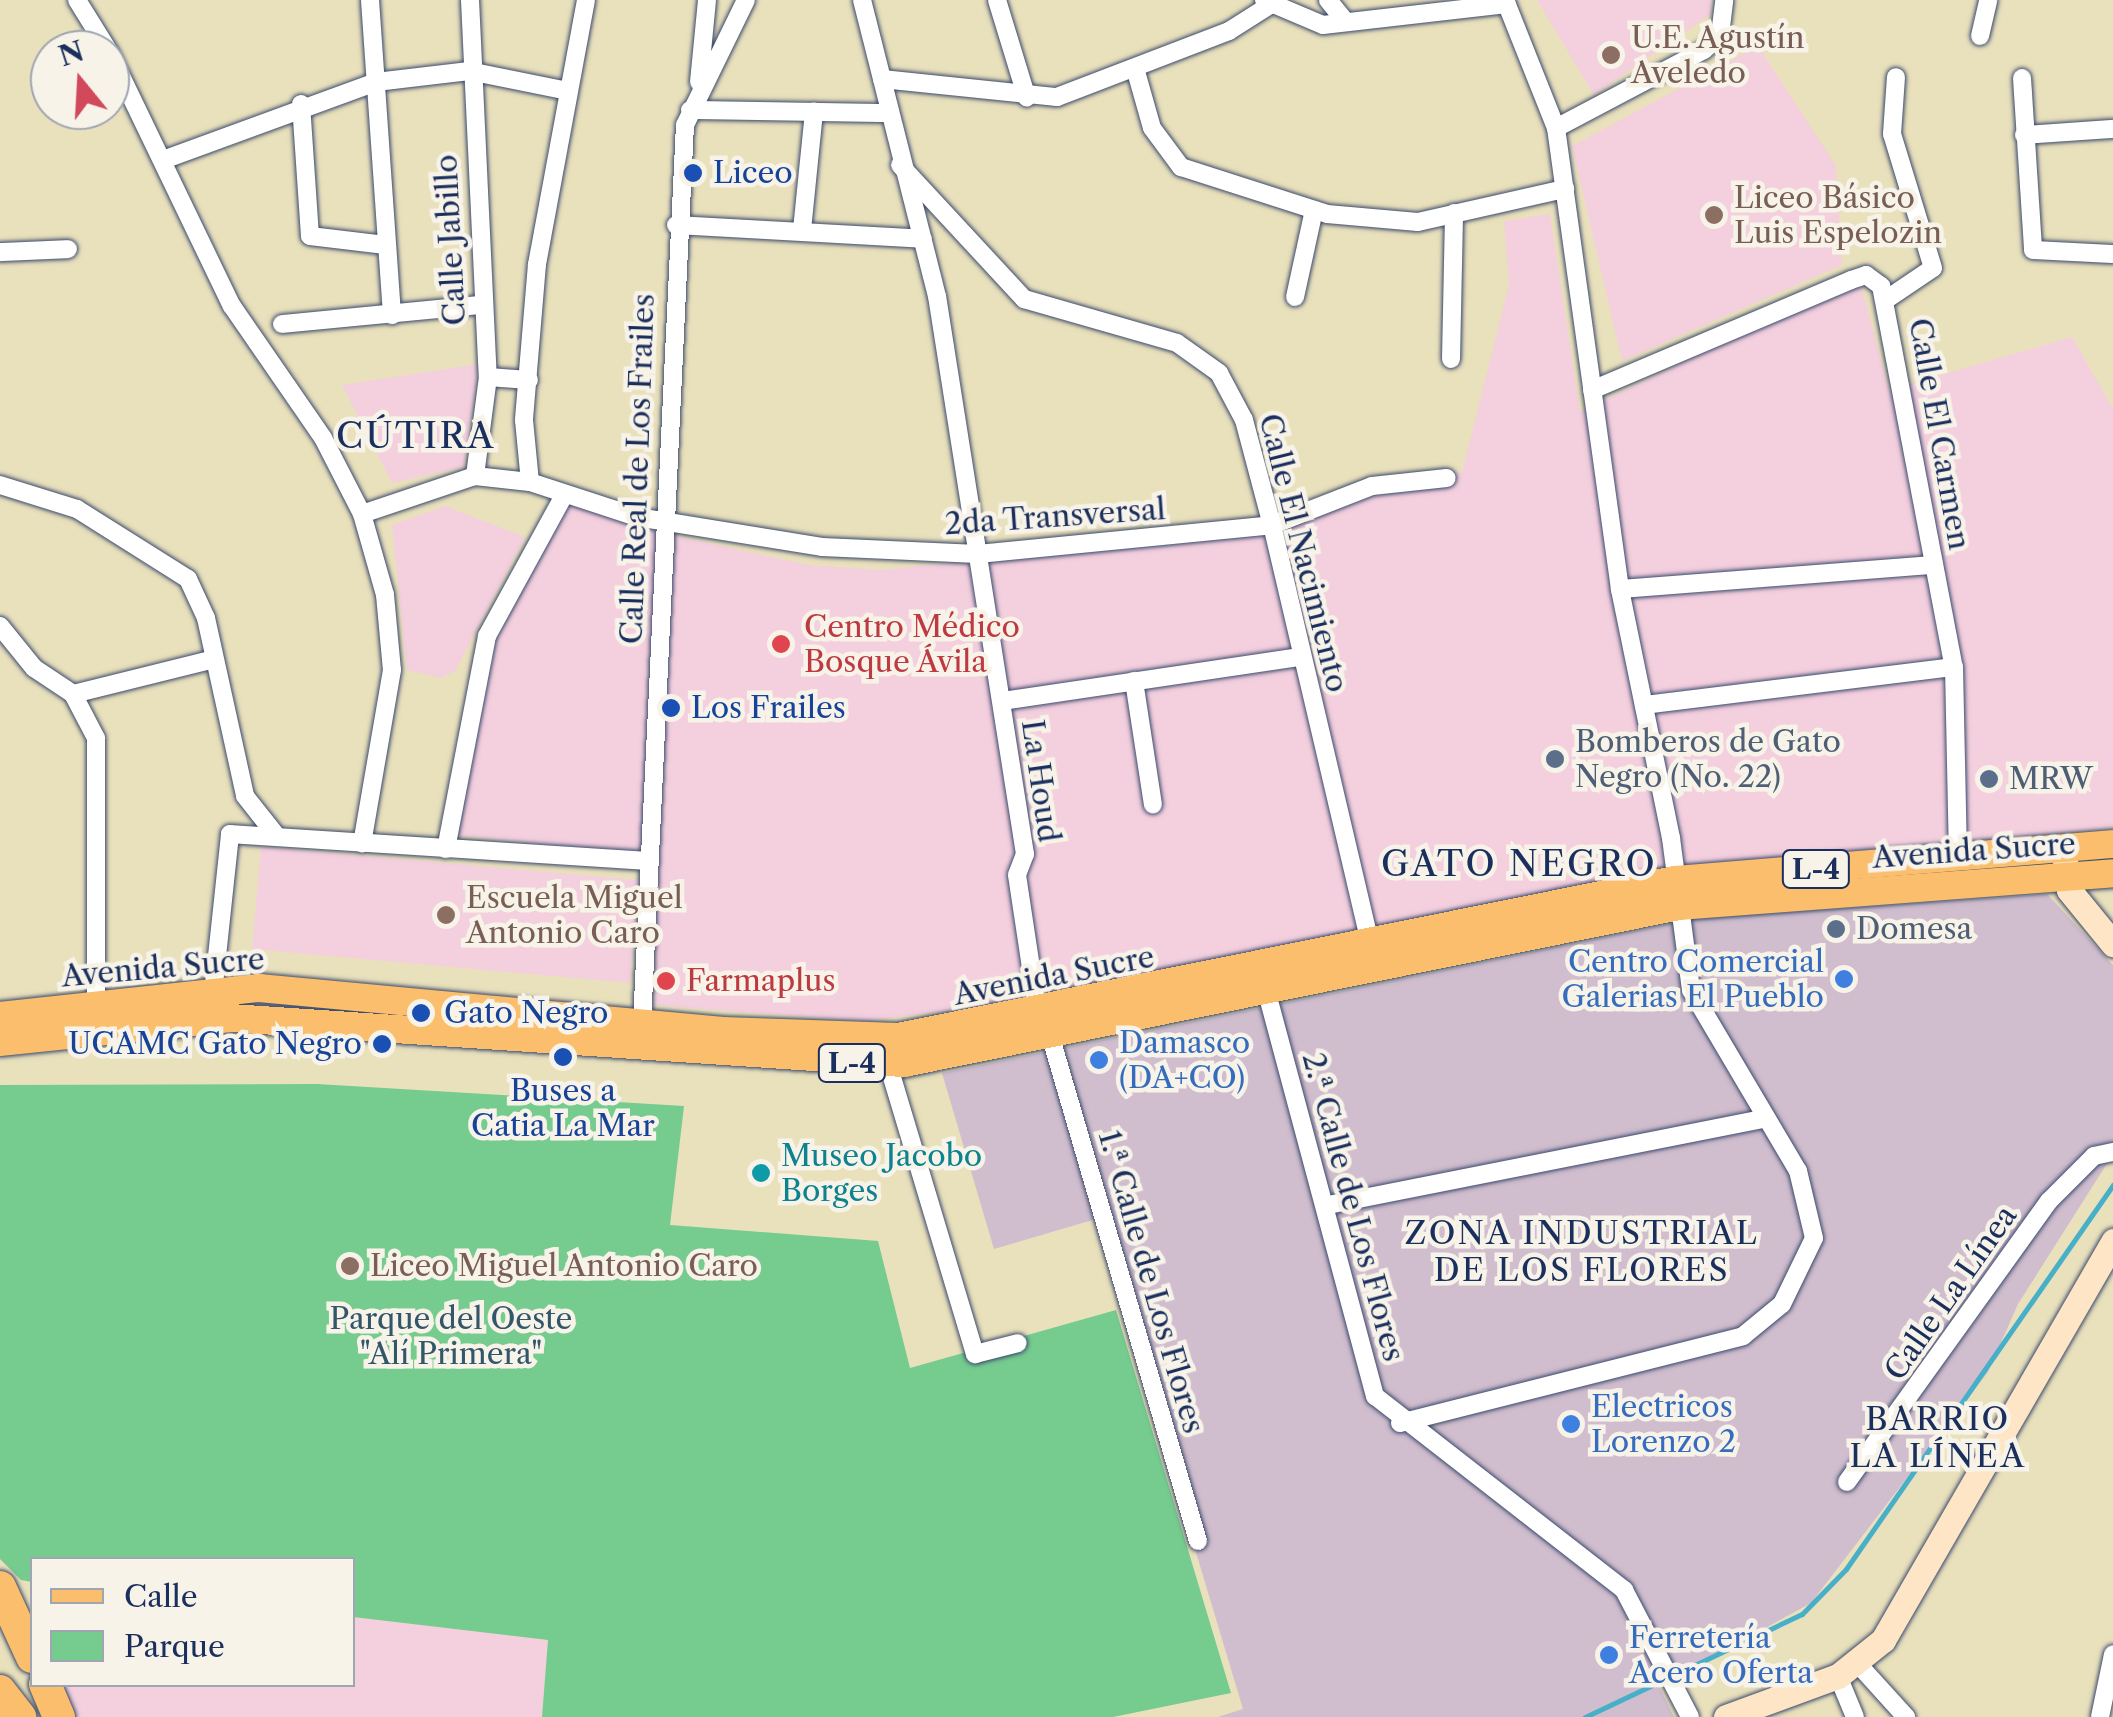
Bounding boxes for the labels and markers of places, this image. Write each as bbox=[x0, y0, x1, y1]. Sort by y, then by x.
place label: U.E. Agustín Aveledo bbox=[1631, 20, 1806, 90]
marker: U.E. Agustín Aveledo bbox=[1600, 44, 1622, 66]
place label: Liceo bbox=[713, 155, 793, 191]
marker: Liceo bbox=[682, 162, 704, 184]
place label: Liceo Básico Luis Espelozin bbox=[1734, 180, 1942, 250]
marker: Liceo Básico Luis Espelozin bbox=[1703, 204, 1725, 226]
place label: Centro Médico Bosque Ávila bbox=[804, 609, 1020, 680]
marker: Centro Médico Bosque Ávila bbox=[768, 631, 794, 657]
place label: Los Frailes bbox=[691, 690, 846, 726]
marker: Los Frailes bbox=[660, 697, 682, 719]
place label: Bomberos de Gato Negro (No. 22) bbox=[1575, 724, 1841, 794]
marker: Bomberos de Gato Negro (No. 22) bbox=[1544, 748, 1566, 770]
place label: MRW bbox=[2009, 761, 2093, 797]
marker: MRW bbox=[1978, 768, 2000, 790]
place label: Escuela Miguel Antonio Caro bbox=[466, 880, 683, 950]
marker: Escuela Miguel Antonio Caro bbox=[435, 904, 457, 926]
place label: Domesa bbox=[1856, 911, 1972, 947]
marker: Domesa bbox=[1825, 918, 1847, 940]
place label: Centro Comercial Galerias El Pueblo bbox=[1562, 944, 1824, 1014]
place label: Farmaplus bbox=[686, 963, 836, 999]
marker: Centro Comercial Galerias El Pueblo bbox=[1833, 968, 1855, 990]
marker: Farmaplus bbox=[655, 970, 677, 992]
place label: Gato Negro bbox=[444, 995, 608, 1031]
marker: Gato Negro bbox=[408, 1000, 434, 1026]
place label: Damasco (DA+CO) bbox=[1119, 1025, 1250, 1096]
place label: UCAMC Gato Negro bbox=[68, 1026, 362, 1062]
marker: UCAMC Gato Negro bbox=[371, 1033, 393, 1055]
marker: Buses a Catia La Mar bbox=[552, 1046, 574, 1068]
marker: Damasco (DA+CO) bbox=[1088, 1049, 1110, 1071]
place label: Buses a Catia La Mar bbox=[471, 1073, 655, 1144]
place label: Museo Jacobo Borges bbox=[781, 1138, 982, 1208]
marker: Museo Jacobo Borges bbox=[750, 1162, 772, 1184]
place label: Liceo Miguel Antonio Caro bbox=[370, 1248, 759, 1284]
marker: Liceo Miguel Antonio Caro bbox=[339, 1255, 361, 1277]
place label: Electricos Lorenzo 2 bbox=[1591, 1389, 1736, 1460]
marker: Electricos Lorenzo 2 bbox=[1560, 1413, 1582, 1435]
place label: Ferretería Acero Oferta bbox=[1629, 1620, 1813, 1690]
marker: Ferretería Acero Oferta bbox=[1598, 1644, 1620, 1666]

